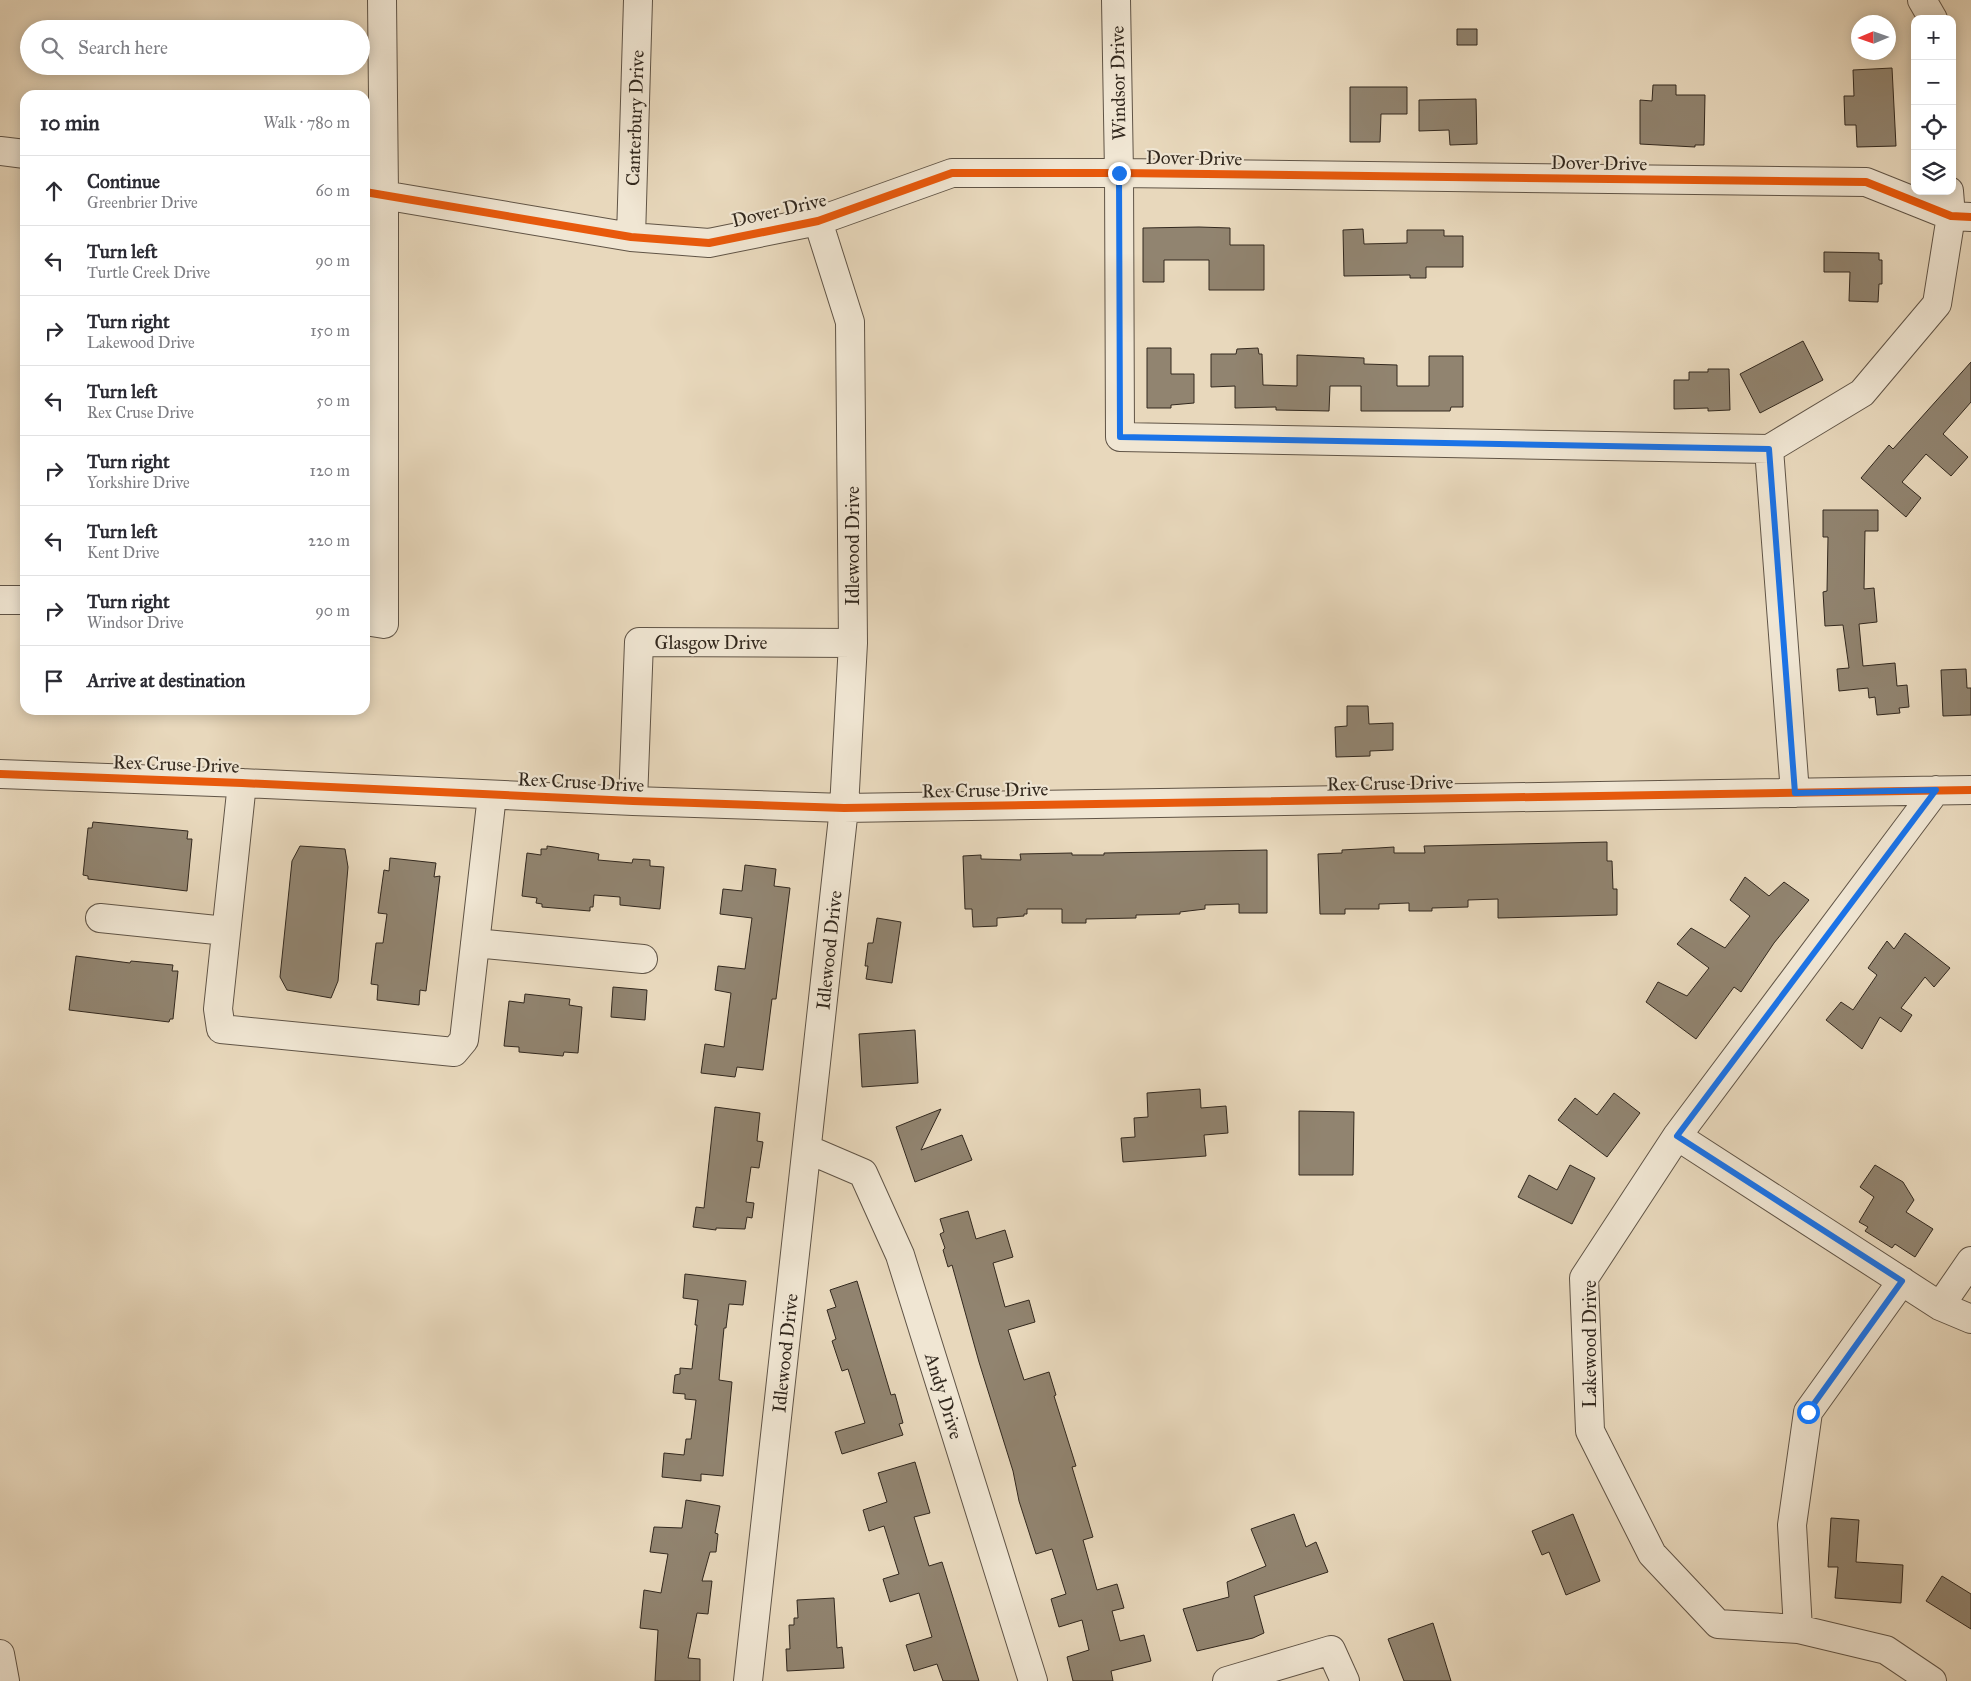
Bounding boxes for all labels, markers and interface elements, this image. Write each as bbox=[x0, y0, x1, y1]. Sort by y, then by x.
north arrow bbox=[1851, 15, 1896, 60]
map controls bbox=[1911, 15, 1956, 195]
button: + bbox=[1911, 15, 1956, 60]
search box bbox=[20, 20, 370, 75]
street label: Windsor Drive bbox=[1105, 25, 1131, 141]
icon: search bbox=[38, 34, 66, 62]
text: Search here bbox=[78, 36, 168, 59]
street label: Canterbury Drive bbox=[621, 49, 649, 186]
button: − bbox=[1911, 60, 1956, 105]
button: locate bbox=[1911, 105, 1956, 150]
text: 10 min bbox=[40, 110, 100, 136]
text: Walk · 780 m bbox=[263, 113, 350, 132]
street label: Dover Drive bbox=[1146, 146, 1243, 170]
button: layers bbox=[1911, 150, 1956, 195]
street label: Dover Drive bbox=[1551, 151, 1648, 175]
route end bbox=[1108, 162, 1131, 185]
text: Continue bbox=[87, 170, 160, 193]
icon: ahead bbox=[40, 177, 68, 205]
text: 60 m bbox=[316, 181, 350, 200]
street label: Dover Drive bbox=[729, 188, 829, 232]
text: Greenbrier Drive bbox=[87, 193, 198, 212]
text: Turn left bbox=[87, 240, 157, 263]
icon: left bbox=[40, 247, 68, 275]
text: 90 m bbox=[315, 251, 350, 270]
text: Turtle Creek Drive bbox=[87, 263, 210, 282]
text: Turn right bbox=[87, 310, 170, 333]
icon: right bbox=[40, 317, 68, 345]
text: 150 m bbox=[310, 321, 350, 340]
text: Lakewood Drive bbox=[87, 333, 195, 352]
text: Turn left bbox=[87, 380, 157, 403]
icon: left bbox=[40, 387, 68, 415]
text: 50 m bbox=[316, 391, 350, 410]
text: Rex Cruse Drive bbox=[87, 403, 194, 422]
text: Turn right bbox=[87, 450, 170, 473]
icon: right bbox=[40, 457, 68, 485]
text: 120 m bbox=[310, 461, 350, 480]
text: Yorkshire Drive bbox=[87, 473, 190, 492]
street label: Idlewood Drive bbox=[841, 486, 864, 606]
text: Turn left bbox=[87, 520, 157, 543]
icon: left bbox=[40, 527, 68, 555]
text: 220 m bbox=[308, 531, 350, 550]
text: Kent Drive bbox=[87, 543, 160, 562]
text: Turn right bbox=[87, 590, 170, 613]
icon: right bbox=[40, 597, 68, 625]
text: 90 m bbox=[315, 601, 350, 620]
text: Windsor Drive bbox=[87, 613, 184, 632]
street label: Glasgow Drive bbox=[655, 631, 768, 655]
icon: arrive bbox=[40, 667, 68, 695]
text: Arrive at destination bbox=[87, 669, 245, 692]
street label: Rex Cruse Drive bbox=[112, 750, 240, 778]
street label: Rex Cruse Drive bbox=[517, 767, 645, 797]
street label: Rex Cruse Drive bbox=[1326, 770, 1454, 796]
street label: Rex Cruse Drive bbox=[921, 777, 1049, 803]
street label: Idlewood Drive bbox=[811, 889, 847, 1011]
street label: Lakewood Drive bbox=[1578, 1280, 1601, 1408]
street label: Idlewood Drive bbox=[767, 1292, 803, 1414]
street label: Andy Drive bbox=[920, 1349, 968, 1442]
route start bbox=[1797, 1401, 1820, 1424]

